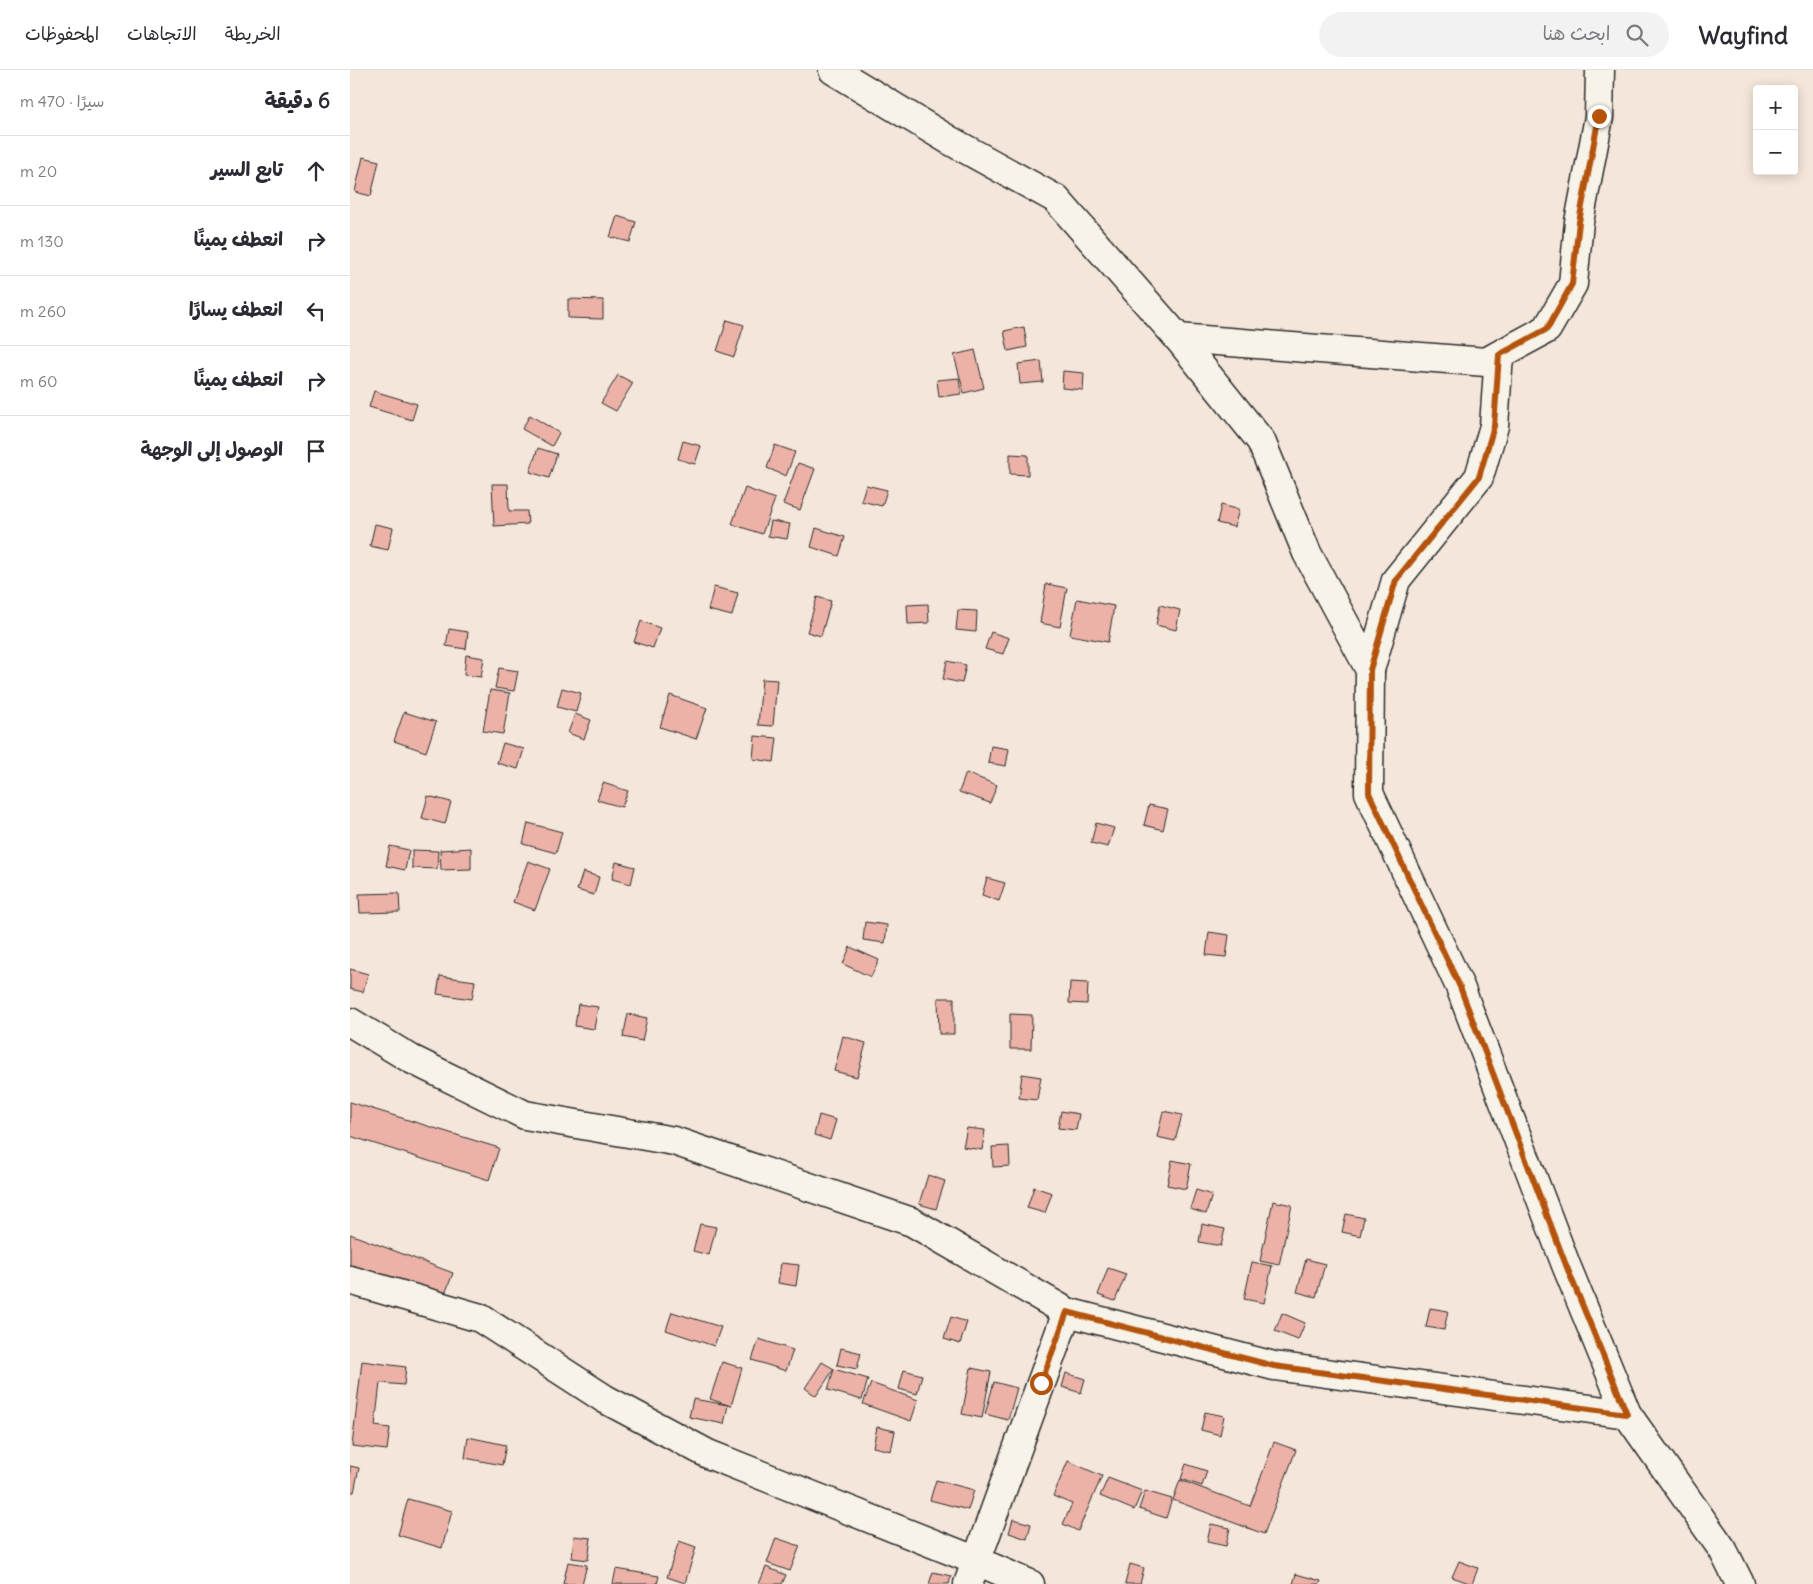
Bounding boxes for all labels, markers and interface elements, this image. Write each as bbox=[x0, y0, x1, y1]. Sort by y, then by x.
search box bbox=[1319, 12, 1669, 57]
text: Wayfind bbox=[1699, 20, 1788, 50]
text: ابحث هنا bbox=[1542, 21, 1611, 45]
icon: search bbox=[1623, 21, 1651, 49]
text: المحفوظات bbox=[25, 22, 99, 45]
text: الاتجاهات bbox=[127, 22, 197, 45]
text: الخريطة bbox=[225, 22, 281, 45]
map controls bbox=[1753, 85, 1798, 175]
button: + bbox=[1753, 85, 1798, 130]
text: 6 دقيقة bbox=[264, 87, 330, 114]
text: سيرًا · 470 m bbox=[20, 91, 104, 111]
route end bbox=[1588, 105, 1611, 128]
button: − bbox=[1753, 130, 1798, 175]
text: تابع السير bbox=[211, 157, 283, 181]
icon: ahead bbox=[302, 157, 330, 185]
text: 20 m bbox=[20, 161, 57, 181]
text: انعطف يمينًا bbox=[194, 227, 283, 251]
icon: right bbox=[302, 227, 330, 255]
text: 130 m bbox=[20, 231, 64, 251]
text: انعطف يسارًا bbox=[189, 297, 283, 321]
icon: left bbox=[302, 297, 330, 325]
text: 260 m bbox=[20, 301, 66, 321]
text: انعطف يمينًا bbox=[194, 367, 283, 391]
icon: right bbox=[302, 367, 330, 395]
text: 60 m bbox=[20, 371, 58, 391]
text: الوصول إلى الوجهة bbox=[140, 437, 283, 461]
icon: arrive bbox=[302, 437, 330, 465]
route start bbox=[1030, 1372, 1053, 1395]

